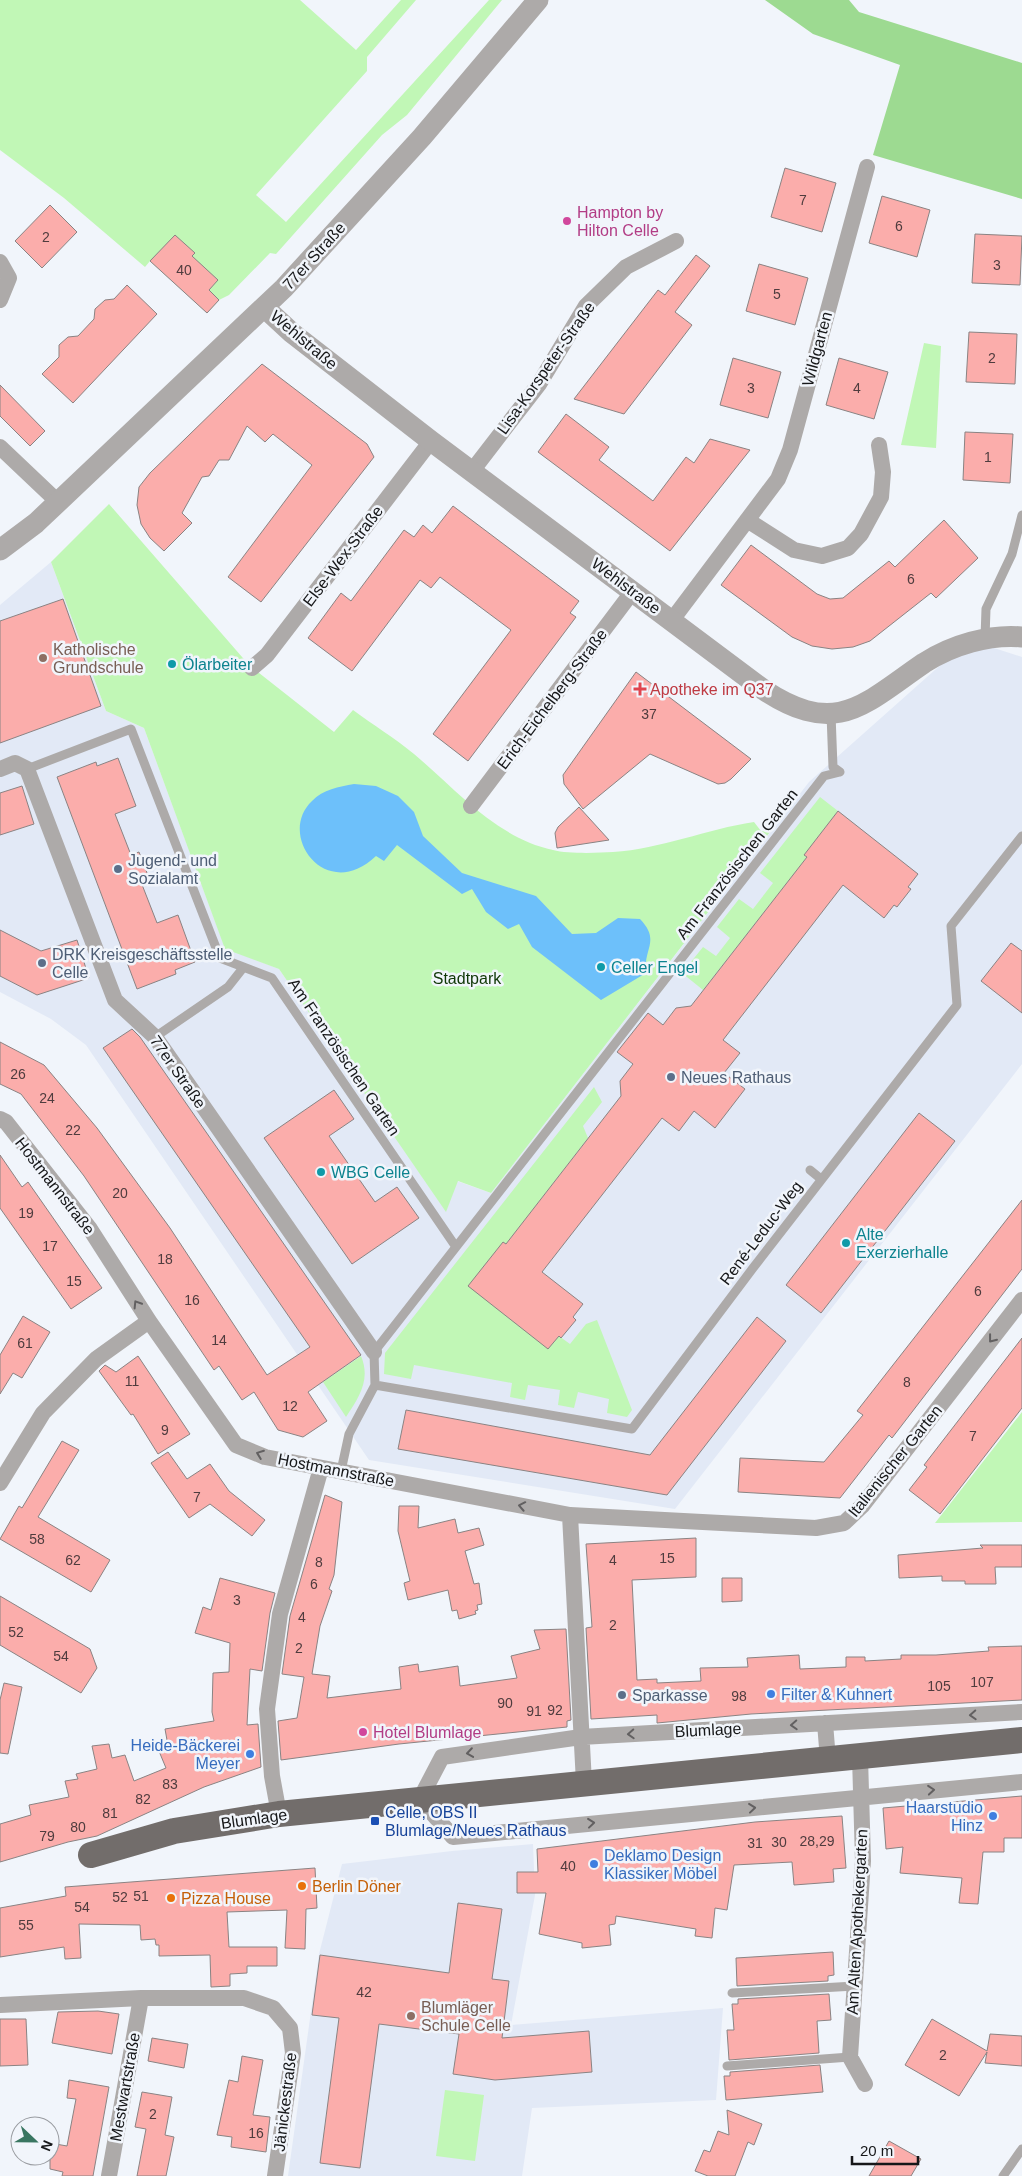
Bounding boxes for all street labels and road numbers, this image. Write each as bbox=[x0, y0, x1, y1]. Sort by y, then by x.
street label: 77er Straße bbox=[279, 219, 349, 293]
street label: Lisa-Korspeter-Straße bbox=[494, 299, 598, 437]
street label: Wehlstraße bbox=[267, 307, 341, 373]
street label: Wildgarten bbox=[799, 310, 835, 388]
street label: Else-Wex-Straße bbox=[300, 502, 386, 610]
street label: Wehlstraße bbox=[588, 555, 664, 617]
street label: Erich-Eichelberg-Straße bbox=[494, 626, 610, 772]
street label: Am Französischen Garten bbox=[673, 786, 801, 942]
street label: Am Französischen Garten bbox=[285, 975, 403, 1139]
street label: 77er Straße bbox=[147, 1033, 209, 1112]
street label: Hostmannstraße bbox=[12, 1134, 98, 1238]
street label: René-Leduc-Weg bbox=[717, 1178, 805, 1288]
street label: Italienischer Garten bbox=[845, 1402, 945, 1520]
street label: Hostmannstraße bbox=[276, 1450, 396, 1490]
street label: Blumlage bbox=[674, 1720, 742, 1740]
street label: Blumlage bbox=[220, 1806, 288, 1832]
street label: Am Alten Apothekergarten bbox=[844, 1829, 870, 2015]
street label: Mestwartstraße bbox=[107, 2031, 143, 2143]
street label: Jänickestraße bbox=[270, 2051, 300, 2152]

